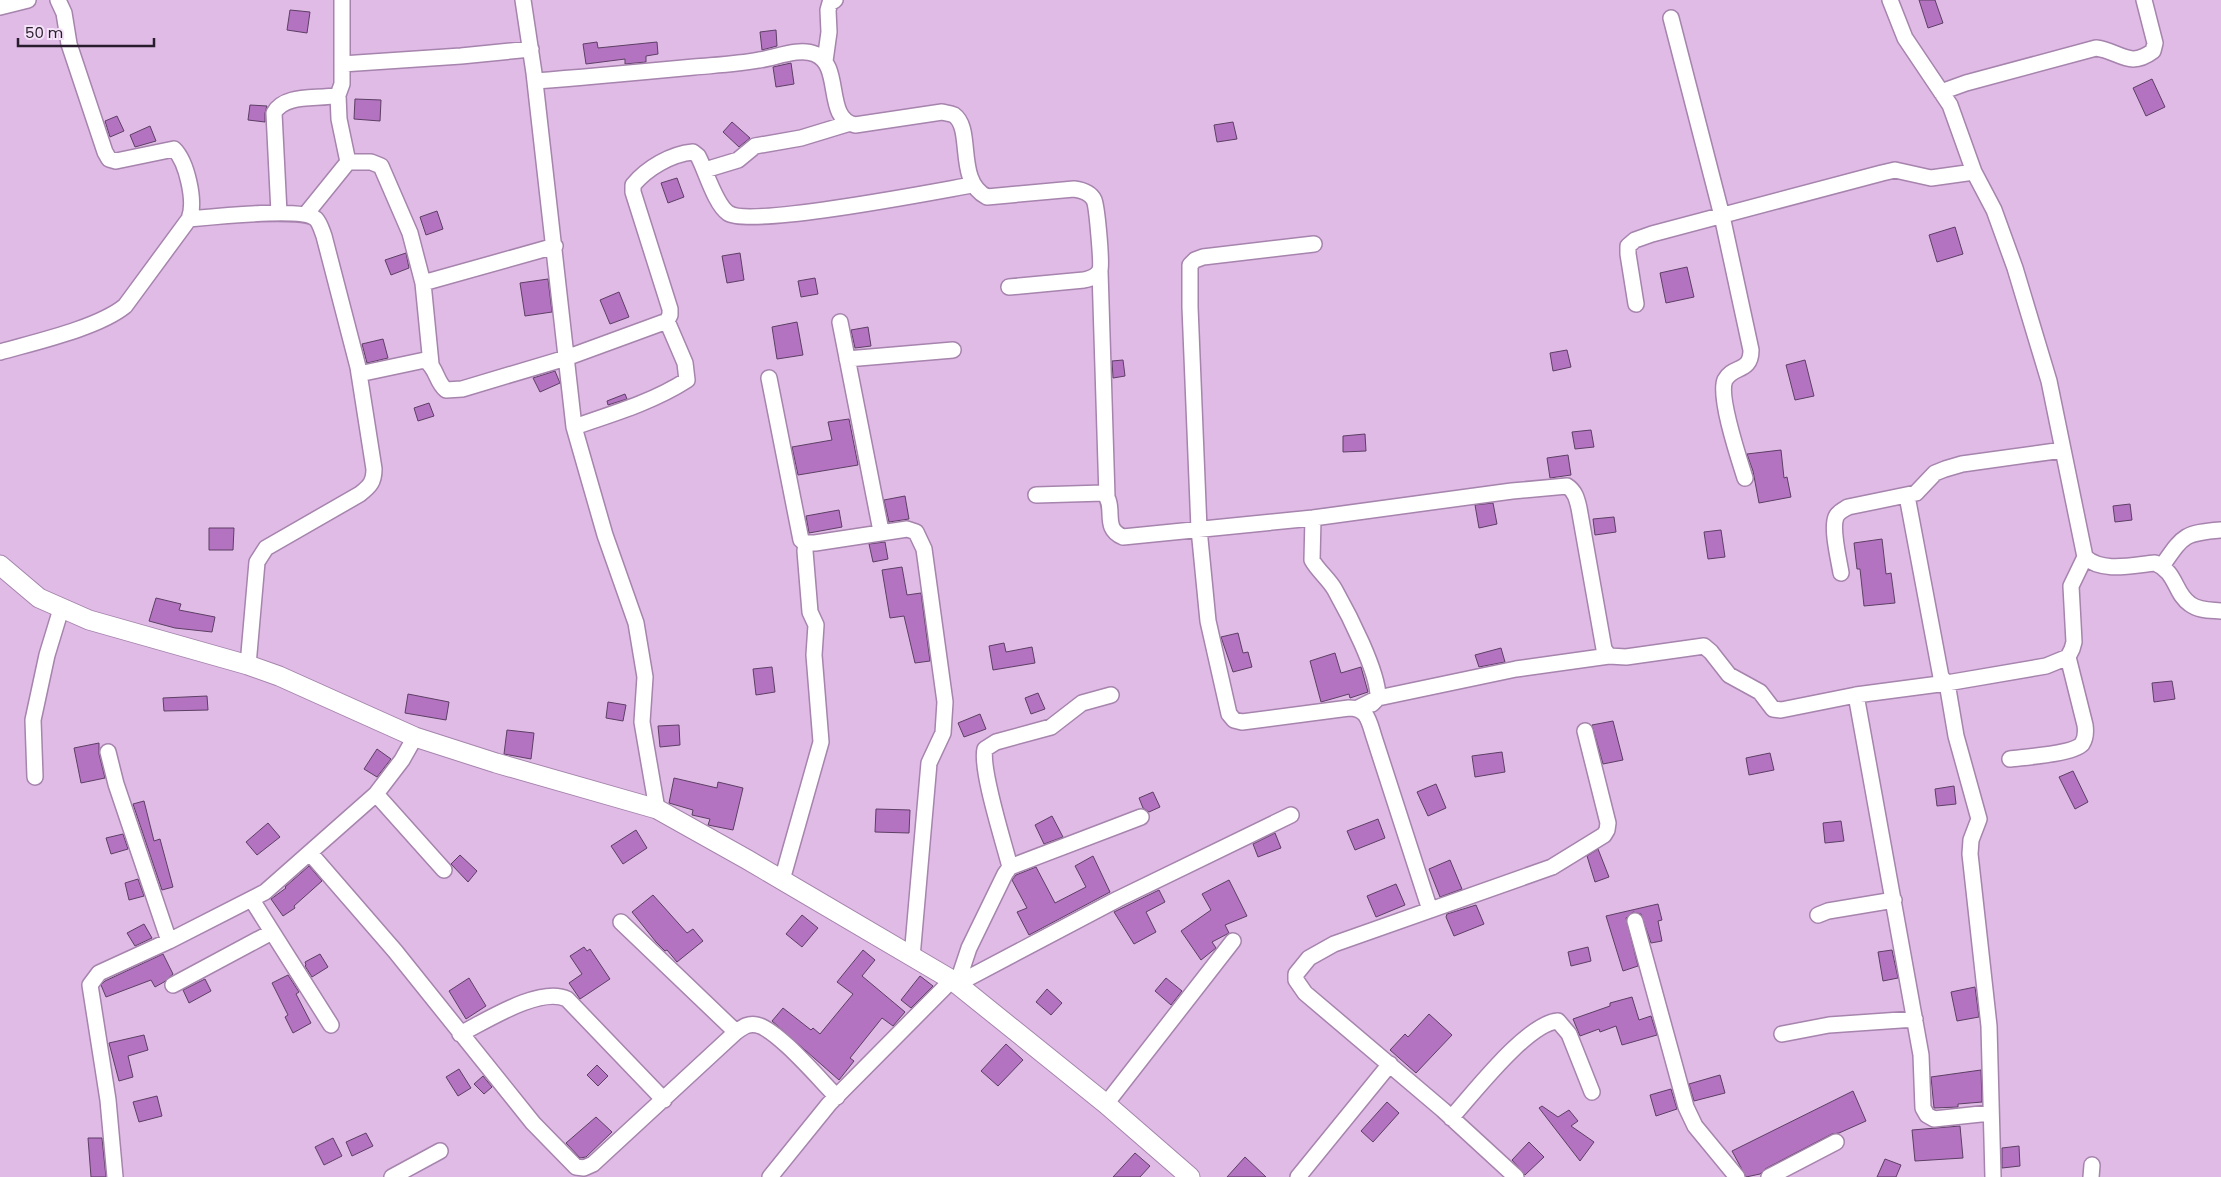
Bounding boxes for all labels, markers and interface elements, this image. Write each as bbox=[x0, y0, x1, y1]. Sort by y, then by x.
scale bar bbox=[18, 15, 154, 47]
text: 50 m bbox=[25, 22, 63, 43]

